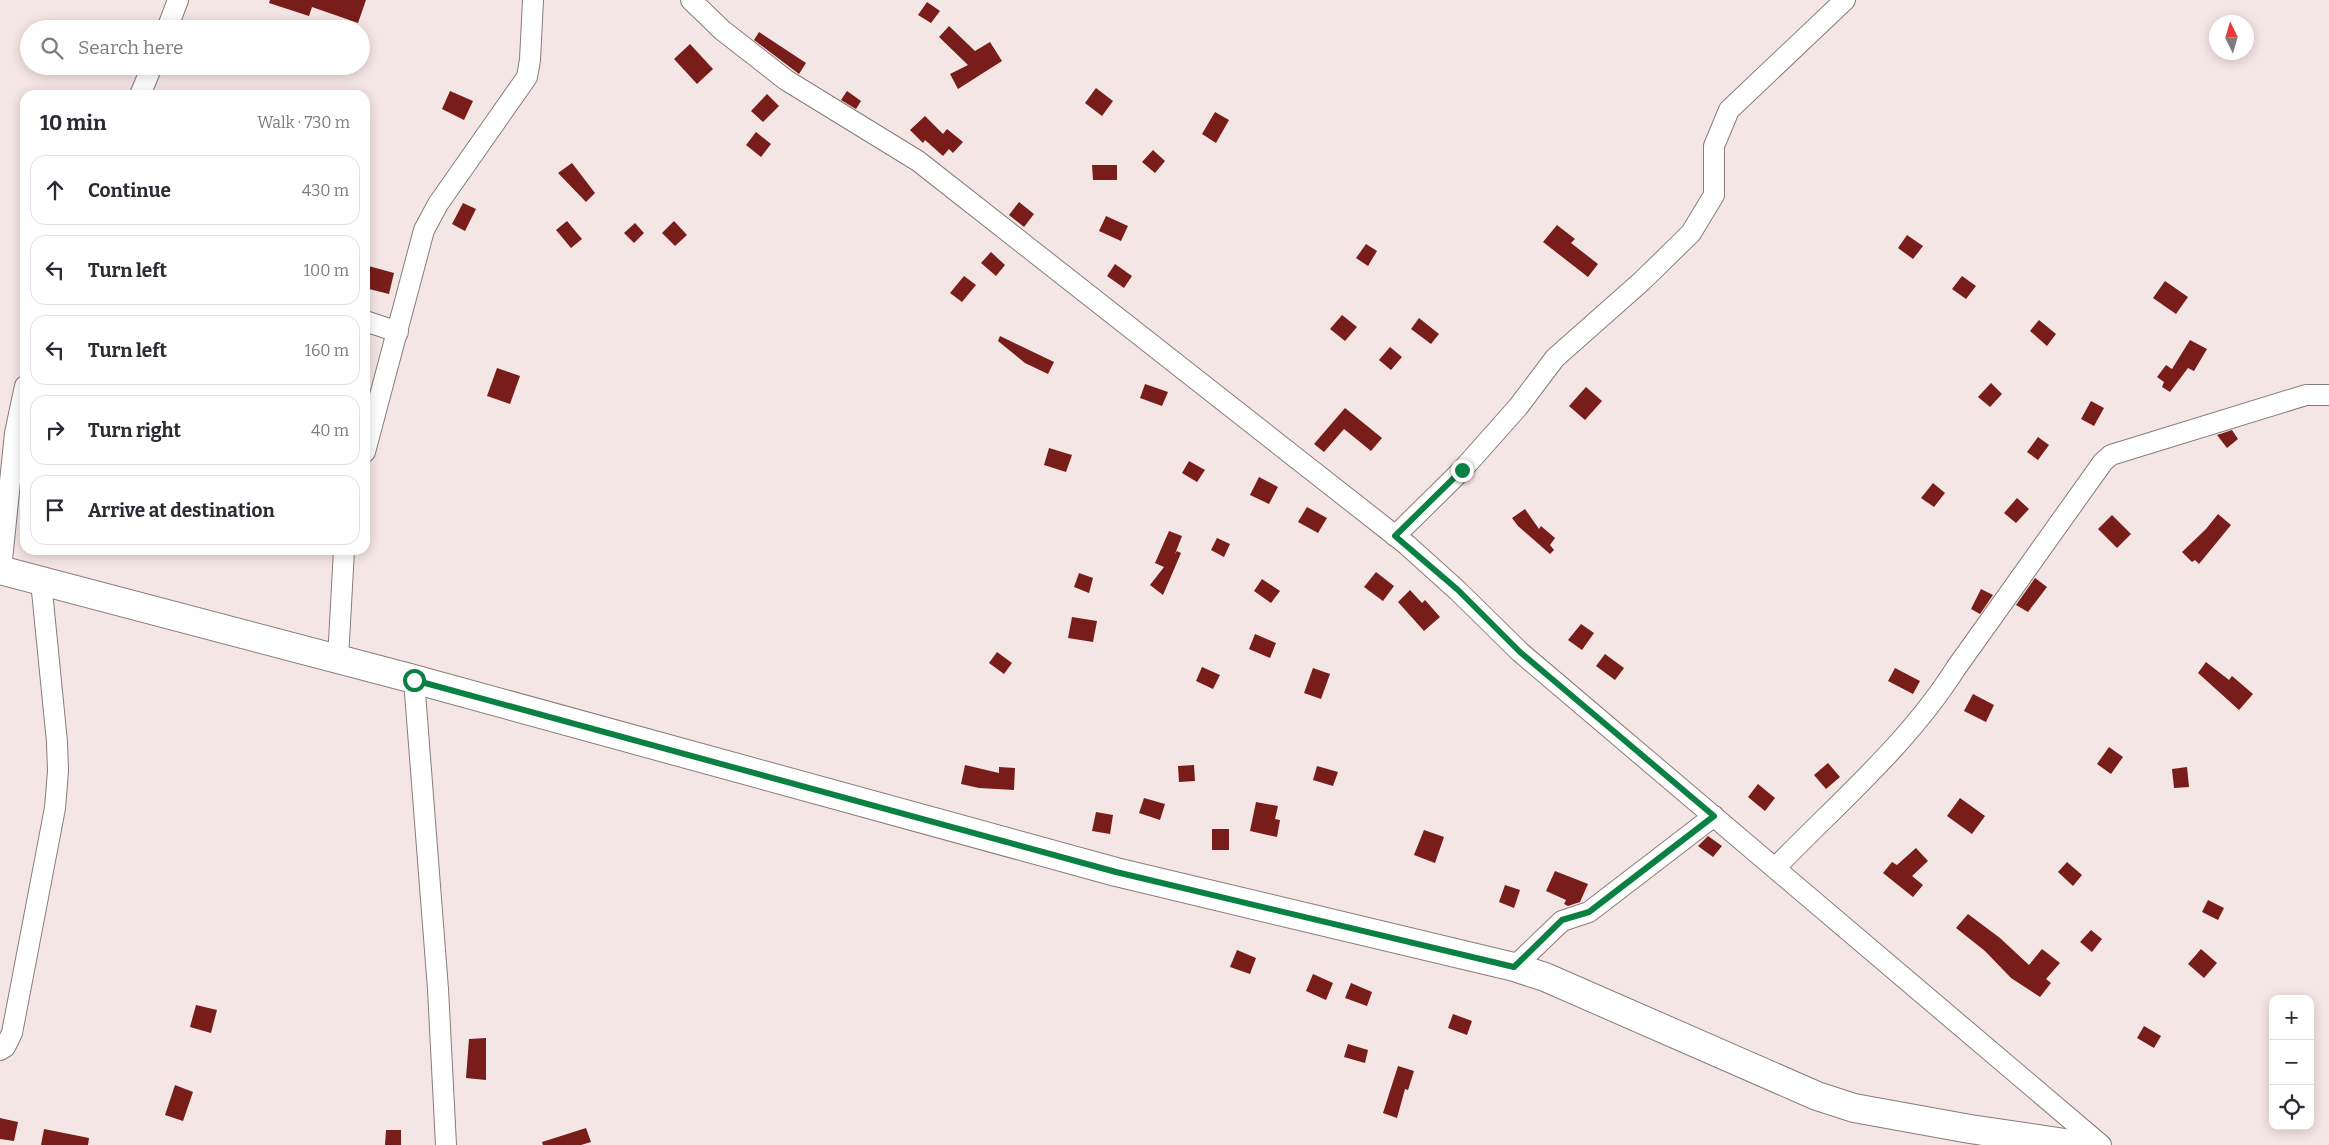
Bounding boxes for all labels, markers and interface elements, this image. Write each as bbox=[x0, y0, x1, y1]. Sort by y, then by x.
north arrow bbox=[2209, 15, 2254, 60]
search box bbox=[20, 20, 370, 75]
icon: search bbox=[38, 34, 66, 62]
text: Search here bbox=[78, 36, 183, 59]
text: 10 min bbox=[40, 110, 106, 136]
text: Walk · 730 m bbox=[257, 113, 350, 132]
icon: ahead bbox=[41, 176, 69, 204]
text: Continue bbox=[88, 179, 171, 202]
text: 430 m bbox=[302, 181, 349, 200]
icon: left bbox=[41, 256, 69, 284]
text: Turn left bbox=[88, 259, 167, 282]
text: 100 m bbox=[304, 261, 349, 280]
icon: left bbox=[41, 336, 69, 364]
text: Turn left bbox=[88, 339, 167, 362]
text: 160 m bbox=[304, 341, 349, 360]
icon: right bbox=[41, 416, 69, 444]
text: Turn right bbox=[88, 419, 181, 442]
text: 40 m bbox=[311, 421, 349, 440]
route end bbox=[1451, 459, 1474, 482]
icon: arrive bbox=[41, 496, 69, 524]
text: Arrive at destination bbox=[88, 499, 275, 522]
route start bbox=[403, 669, 426, 692]
map controls bbox=[2269, 995, 2314, 1130]
button: + bbox=[2269, 995, 2314, 1040]
button: − bbox=[2269, 1040, 2314, 1085]
button: locate bbox=[2269, 1085, 2314, 1130]

